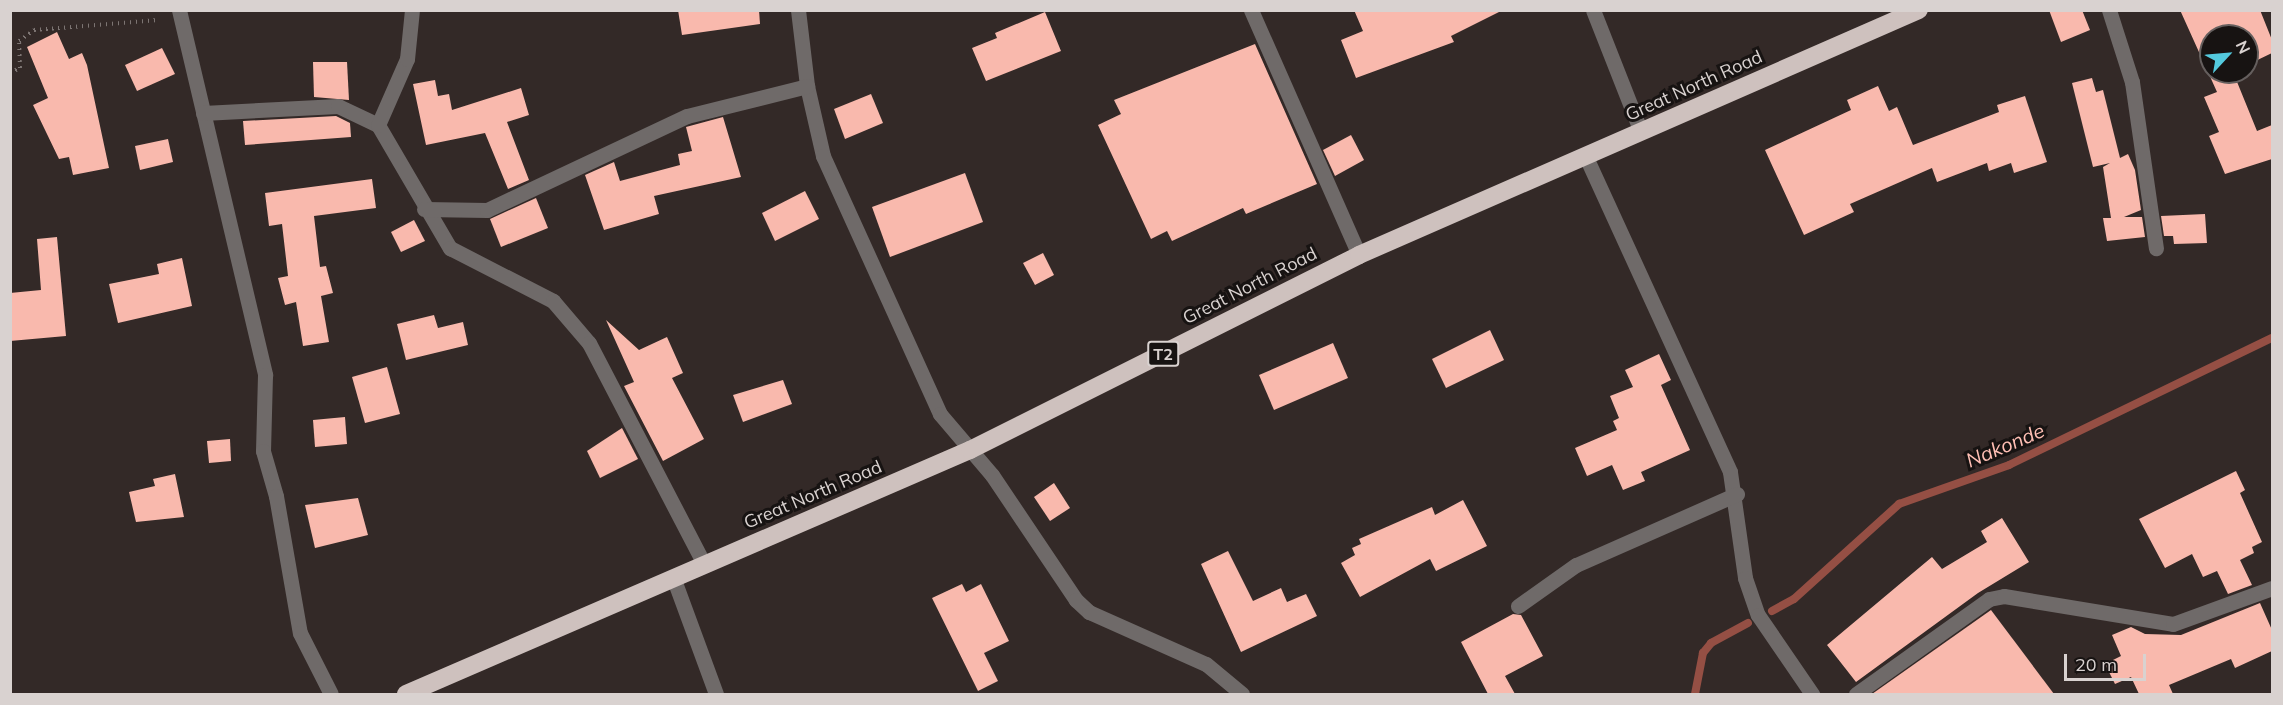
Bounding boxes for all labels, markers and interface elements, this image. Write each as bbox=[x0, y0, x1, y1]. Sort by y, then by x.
north arrow bbox=[2199, 24, 2259, 84]
text: N bbox=[2232, 37, 2255, 57]
street label: Great North Road bbox=[1622, 46, 1766, 126]
street label: Great North Road bbox=[1179, 243, 1321, 329]
road number: T2 bbox=[1146, 341, 1180, 367]
water label: Nakonde bbox=[1962, 418, 2048, 472]
street label: Great North Road bbox=[741, 456, 885, 534]
scale bar bbox=[2067, 642, 2150, 680]
text: 20 m bbox=[2075, 653, 2117, 676]

